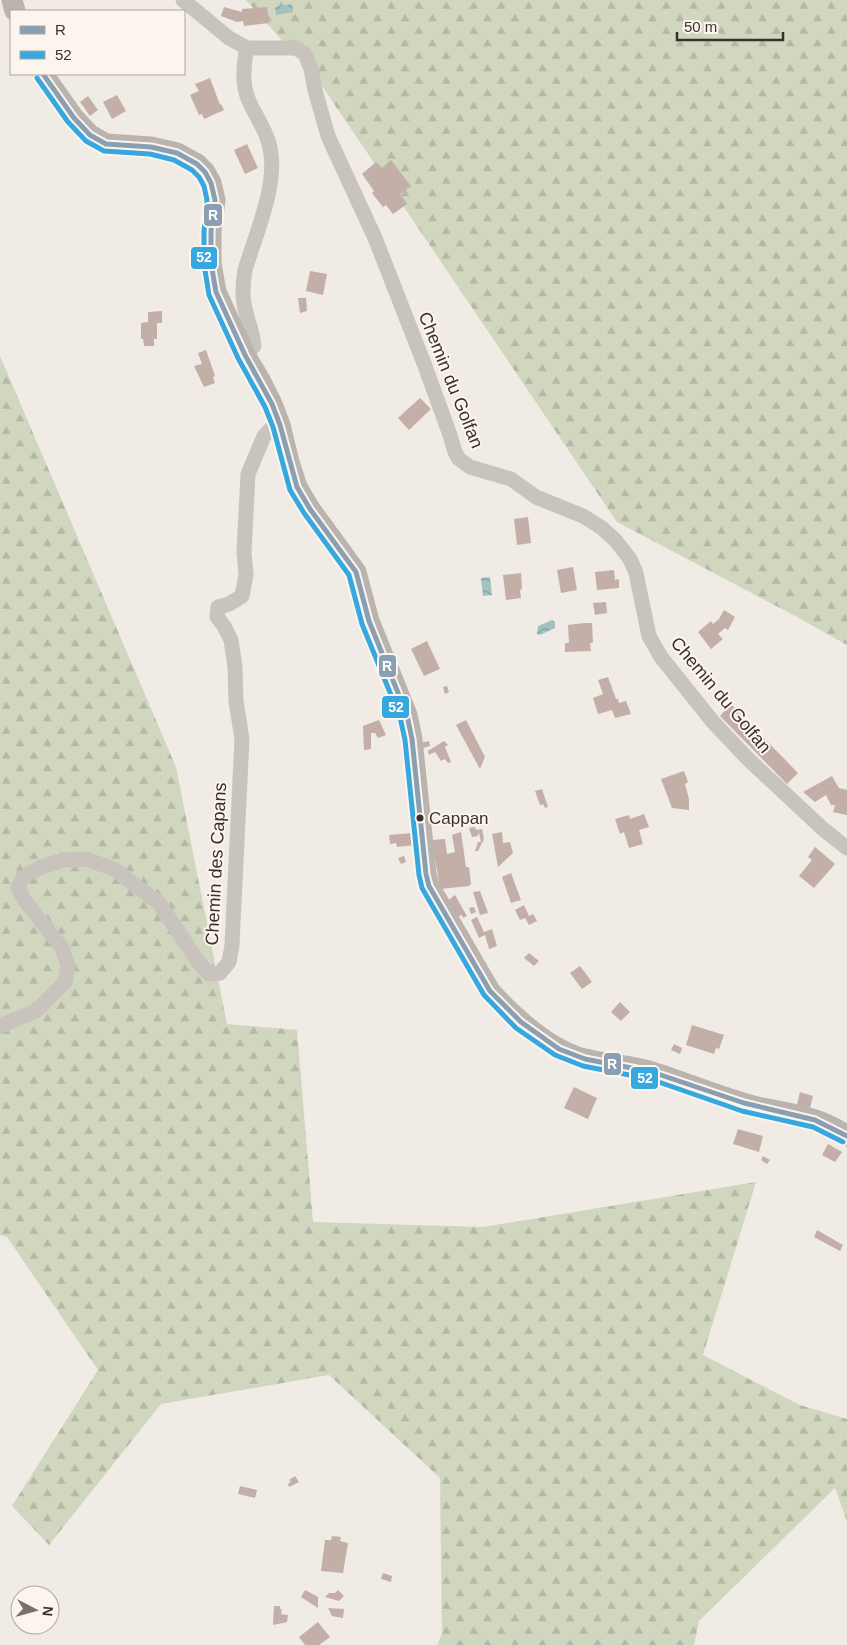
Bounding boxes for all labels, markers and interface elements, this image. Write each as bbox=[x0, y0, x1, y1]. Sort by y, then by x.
legend bbox=[10, 10, 185, 75]
scale bar bbox=[677, 10, 783, 42]
text: 50 m bbox=[684, 18, 717, 35]
text: R bbox=[55, 21, 66, 38]
text: 52 bbox=[55, 46, 72, 63]
line badge: R bbox=[203, 203, 223, 227]
text: R bbox=[208, 207, 218, 223]
line badge: 52 bbox=[190, 246, 218, 270]
text: 52 bbox=[196, 249, 212, 265]
street label: Chemin du Golfan bbox=[415, 309, 487, 451]
street label: Chemin du Golfan bbox=[667, 633, 775, 757]
line badge: R bbox=[378, 654, 397, 678]
text: R bbox=[382, 658, 392, 674]
line badge: 52 bbox=[381, 695, 410, 719]
text: 52 bbox=[388, 699, 404, 715]
street label: Chemin des Capans bbox=[202, 782, 230, 946]
place label: Cappan bbox=[429, 809, 489, 828]
marker: Cappan bbox=[415, 813, 425, 823]
line badge: R bbox=[603, 1052, 622, 1076]
text: R bbox=[607, 1056, 617, 1072]
line badge: 52 bbox=[630, 1066, 659, 1090]
text: 52 bbox=[637, 1070, 653, 1086]
north arrow bbox=[10, 1585, 60, 1635]
text: N bbox=[39, 1605, 56, 1617]

